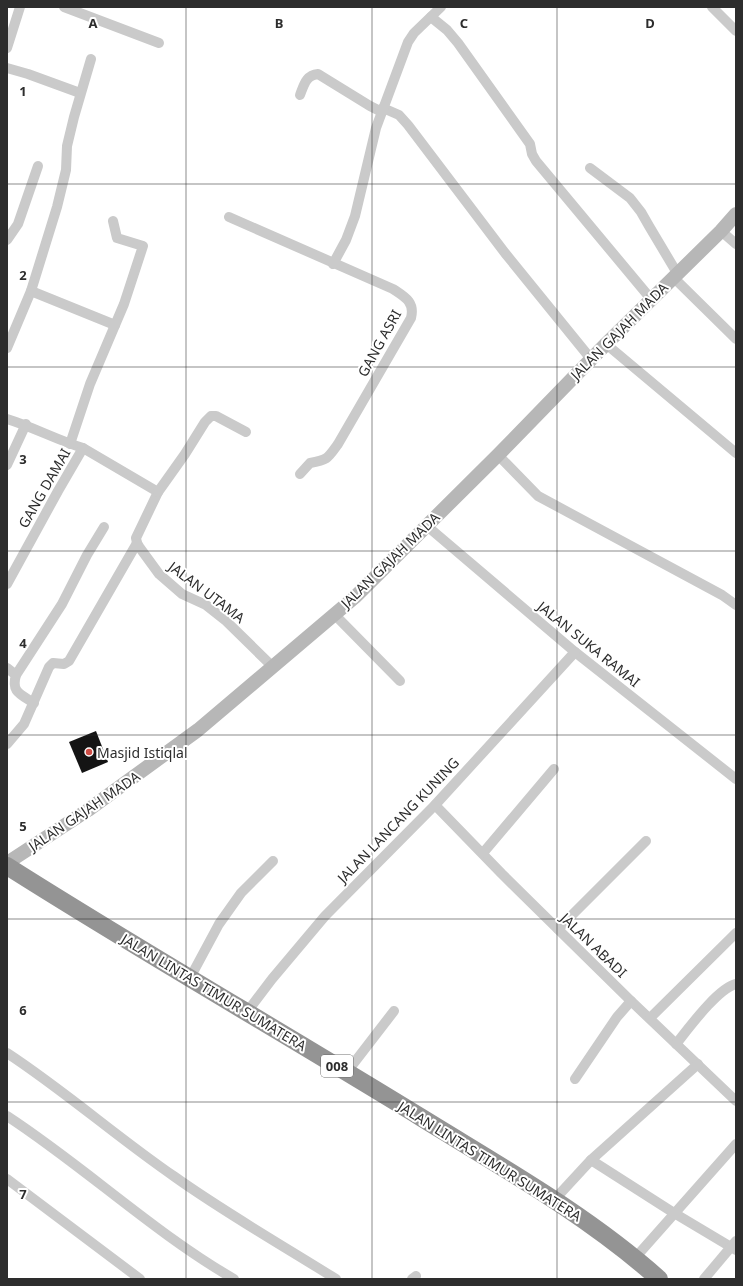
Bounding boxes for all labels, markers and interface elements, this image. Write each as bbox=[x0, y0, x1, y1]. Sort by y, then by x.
text: A bbox=[89, 14, 98, 32]
text: B bbox=[275, 14, 283, 32]
text: C bbox=[460, 14, 468, 32]
text: D bbox=[645, 14, 655, 32]
text: 1 bbox=[19, 82, 27, 100]
text: 2 bbox=[19, 266, 27, 284]
street label: JALAN GAJAH MADA bbox=[565, 278, 672, 385]
street label: GANG ASRI bbox=[353, 306, 405, 380]
street label: GANG DAMAI bbox=[14, 445, 75, 531]
text: 3 bbox=[19, 450, 27, 468]
street label: JALAN GAJAH MADA bbox=[335, 508, 444, 614]
street label: JALAN UTAMA bbox=[163, 556, 249, 627]
street label: JALAN SUKA RAMAI bbox=[532, 596, 644, 691]
text: 4 bbox=[19, 634, 27, 652]
place label: Masjid Istiqlal bbox=[97, 743, 188, 762]
marker: Masjid Istiqlal bbox=[84, 747, 94, 757]
street label: JALAN LANCANG KUNING bbox=[332, 753, 463, 888]
street label: JALAN GAJAH MADA bbox=[23, 767, 143, 856]
text: 5 bbox=[19, 817, 27, 835]
street label: JALAN ABADI bbox=[555, 907, 631, 982]
street label: JALAN LINTAS TIMUR SUMATERA bbox=[116, 928, 310, 1055]
text: 6 bbox=[19, 1001, 27, 1019]
road number: 008 bbox=[321, 1055, 353, 1077]
street label: JALAN LINTAS TIMUR SUMATERA bbox=[393, 1096, 585, 1225]
text: 7 bbox=[19, 1185, 27, 1203]

